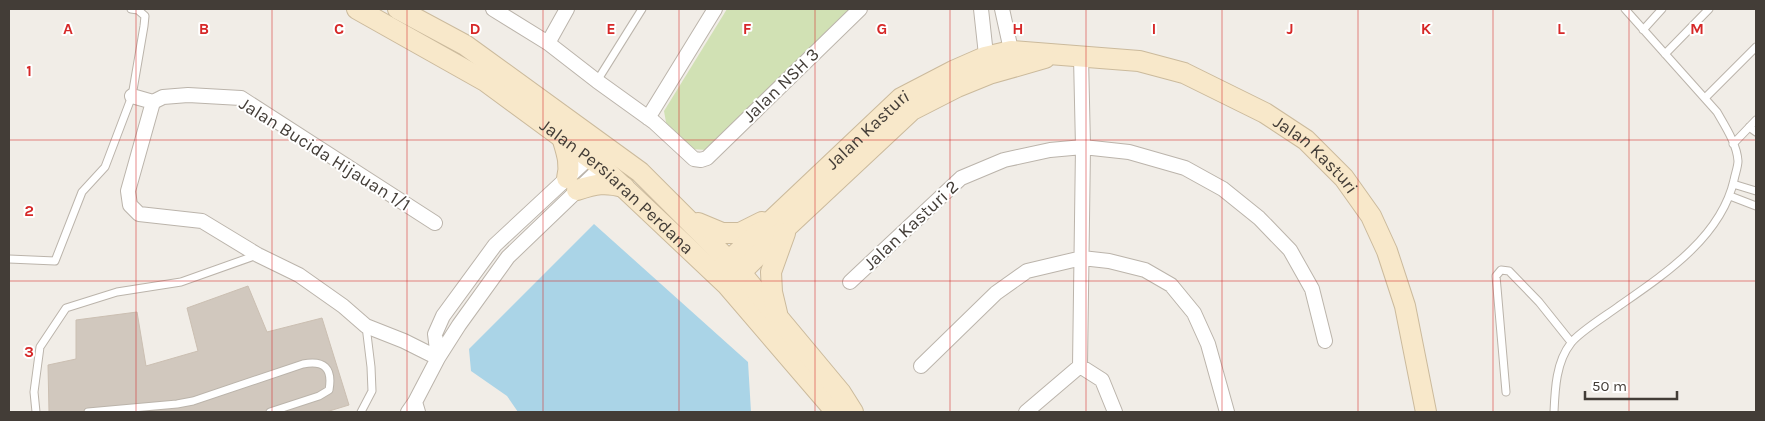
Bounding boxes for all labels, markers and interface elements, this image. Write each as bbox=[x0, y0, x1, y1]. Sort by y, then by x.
text: A bbox=[63, 19, 73, 38]
text: B bbox=[199, 19, 209, 38]
text: C bbox=[334, 19, 344, 38]
text: D bbox=[470, 19, 481, 38]
text: E bbox=[606, 19, 616, 38]
text: F bbox=[743, 19, 752, 38]
text: G bbox=[877, 19, 887, 38]
text: H bbox=[1012, 19, 1024, 38]
text: I bbox=[1152, 19, 1156, 38]
text: J bbox=[1286, 19, 1294, 38]
text: K bbox=[1421, 19, 1432, 38]
text: L bbox=[1557, 19, 1565, 38]
text: M bbox=[1690, 19, 1704, 38]
street label: Jalan NSH 3 bbox=[738, 43, 824, 127]
text: 1 bbox=[26, 61, 32, 80]
street label: Jalan Kasturi bbox=[821, 85, 913, 174]
street label: Jalan Bucida Hijauan 1/1 bbox=[235, 92, 415, 216]
street label: Jalan Kasturi bbox=[1269, 111, 1363, 198]
street label: Jalan Persiaran Perdana bbox=[536, 114, 698, 259]
street label: Jalan Kasturi 2 bbox=[859, 175, 963, 275]
text: 2 bbox=[24, 201, 34, 220]
text: 3 bbox=[24, 342, 34, 361]
scale bar bbox=[1585, 368, 1678, 400]
text: 50 m bbox=[1592, 377, 1627, 395]

